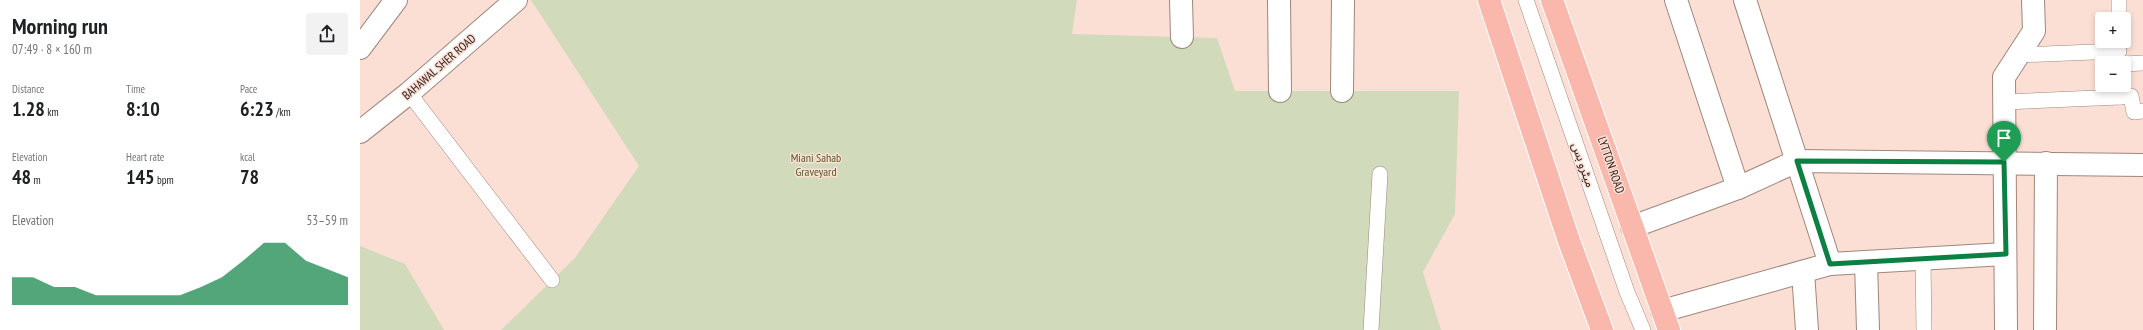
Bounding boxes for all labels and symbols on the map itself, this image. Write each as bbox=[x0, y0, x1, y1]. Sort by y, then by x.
street label: BAHAWAL SHER ROAD bbox=[399, 31, 478, 103]
pin bbox=[1987, 121, 2021, 162]
street label: LYTTON ROAD bbox=[1595, 135, 1628, 195]
street label: میٹرو بس bbox=[1569, 140, 1598, 189]
park label: Miani Sahab Graveyard bbox=[791, 150, 841, 179]

